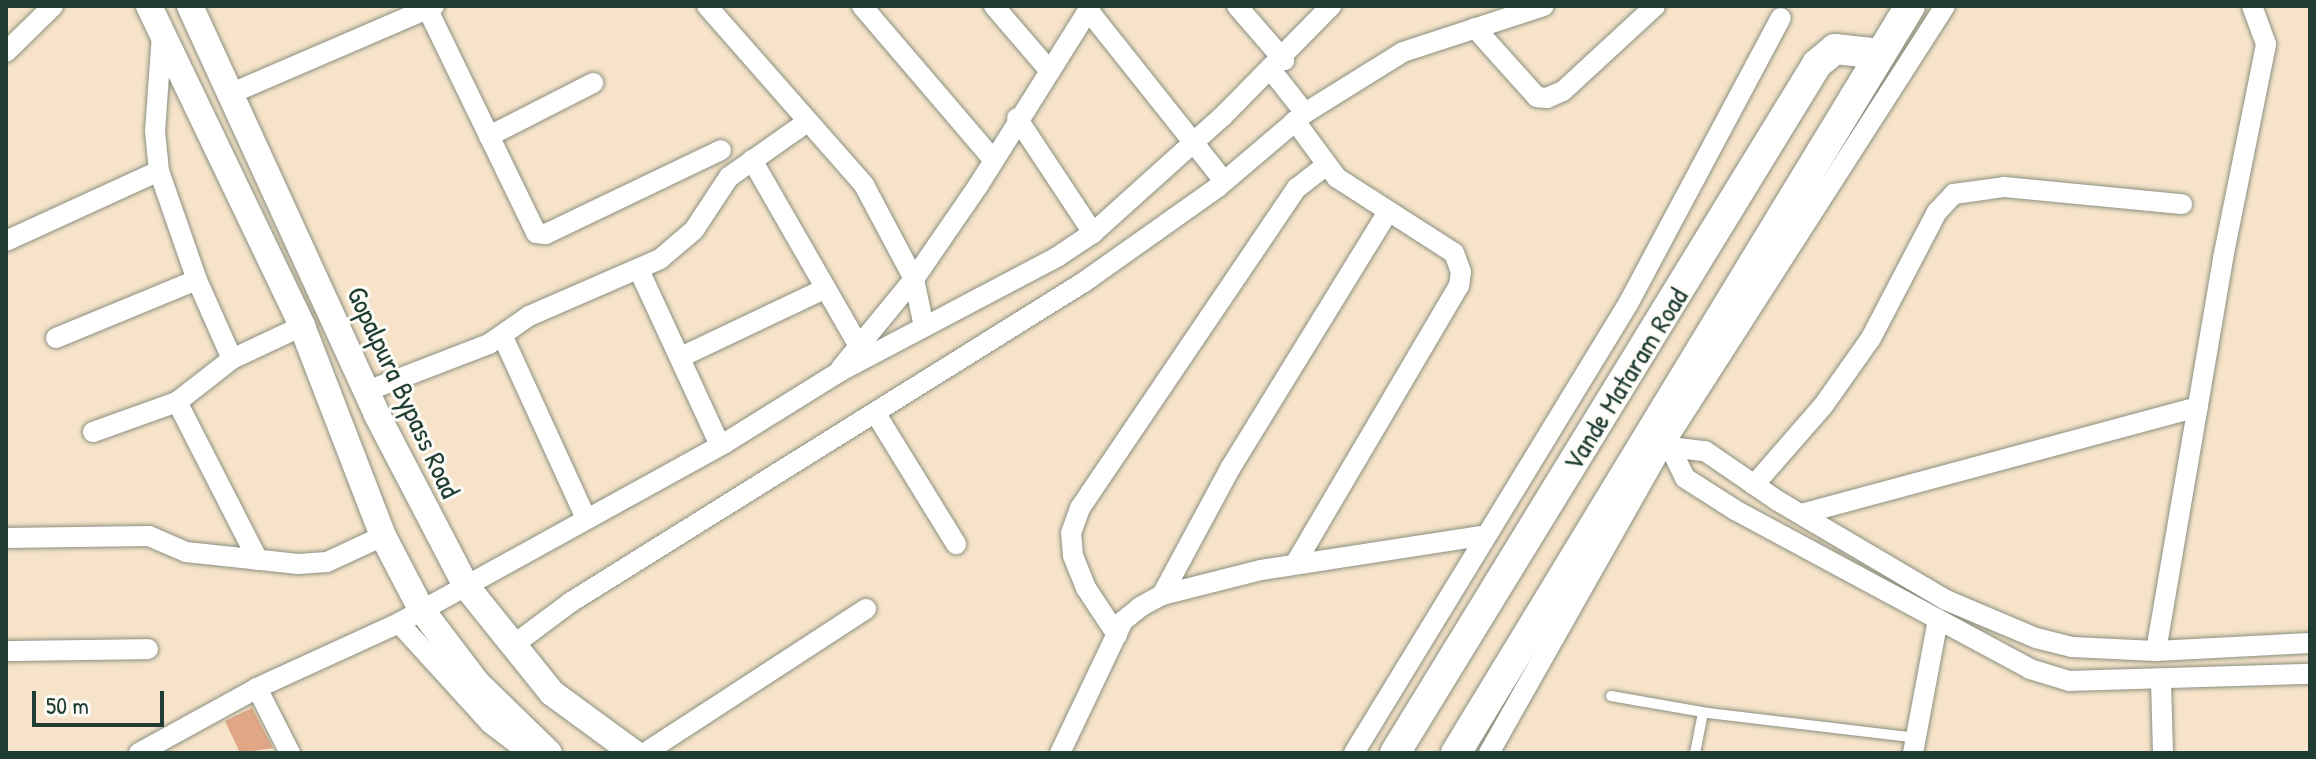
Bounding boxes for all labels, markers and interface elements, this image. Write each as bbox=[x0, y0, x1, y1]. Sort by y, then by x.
street label: Gopalpura Bypass Road bbox=[340, 281, 468, 503]
street label: Vande Mataram Road bbox=[1555, 281, 1695, 477]
scale bar bbox=[36, 675, 168, 725]
text: 50 m bbox=[46, 689, 89, 721]

